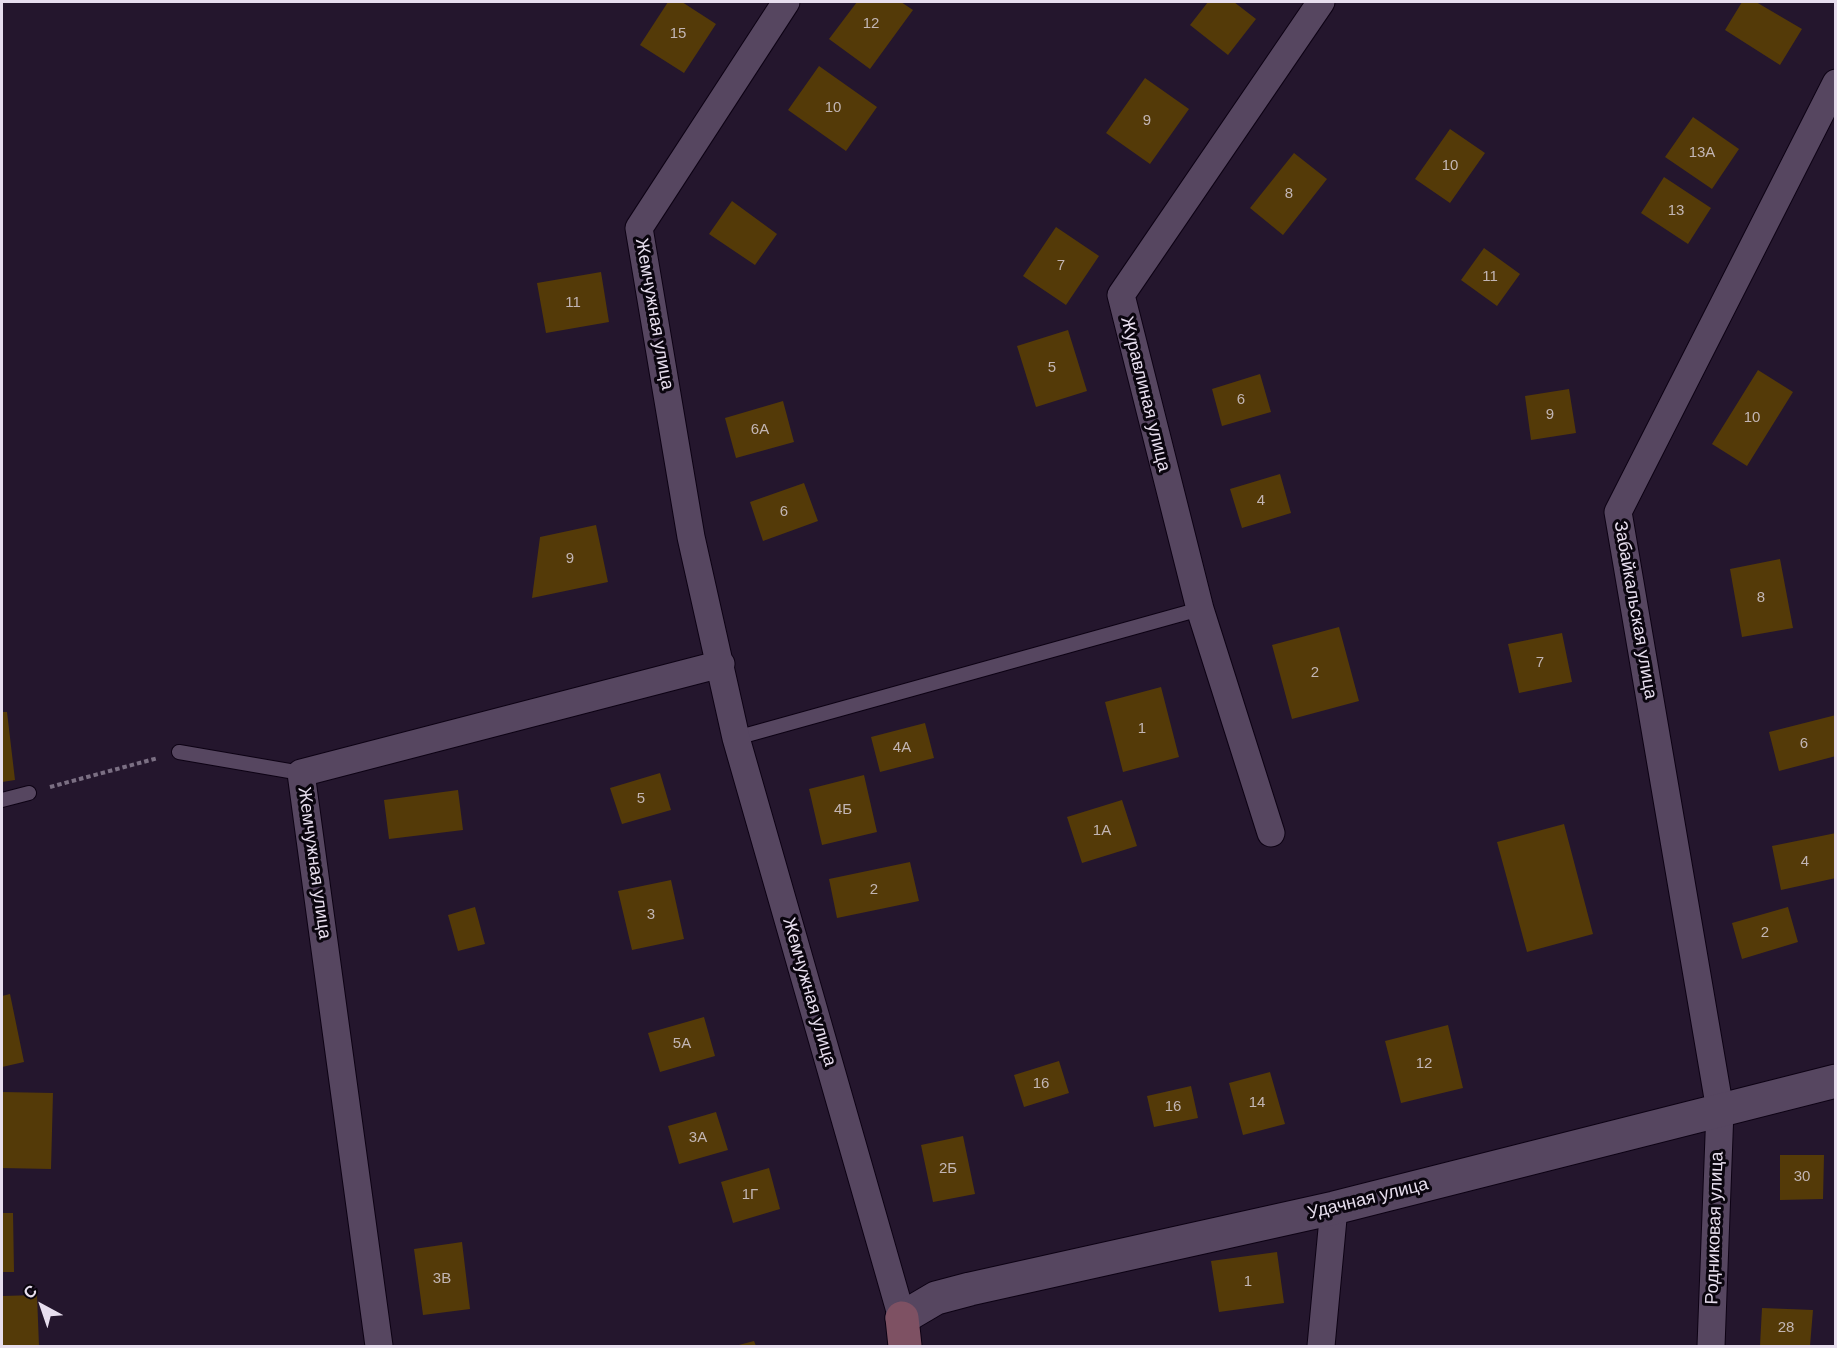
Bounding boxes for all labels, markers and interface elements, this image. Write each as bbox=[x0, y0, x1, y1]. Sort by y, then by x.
house number: 12 bbox=[863, 15, 879, 33]
house number: 15 bbox=[670, 25, 686, 43]
house number: 10 bbox=[825, 99, 841, 117]
house number: 9 bbox=[1143, 112, 1151, 130]
house number: 13А bbox=[1689, 144, 1715, 162]
house number: 10 bbox=[1442, 157, 1458, 175]
house number: 8 bbox=[1285, 185, 1293, 203]
house number: 13 bbox=[1668, 202, 1684, 220]
street label: Жемчужная улица bbox=[630, 236, 678, 392]
house number: 7 bbox=[1057, 257, 1065, 275]
house number: 11 bbox=[1482, 268, 1498, 286]
house number: 11 bbox=[565, 294, 581, 312]
street label: Журавлиная улица bbox=[1115, 314, 1175, 474]
house number: 5 bbox=[1048, 359, 1056, 377]
house number: 6 bbox=[1237, 391, 1245, 409]
house number: 9 bbox=[1546, 406, 1554, 424]
house number: 10 bbox=[1744, 409, 1760, 427]
house number: 6А bbox=[751, 421, 769, 439]
house number: 4 bbox=[1257, 492, 1265, 510]
house number: 6 bbox=[780, 503, 788, 521]
street label: Забайкальская улица bbox=[1609, 519, 1661, 701]
house number: 9 bbox=[566, 550, 574, 568]
house number: 8 bbox=[1757, 589, 1765, 607]
house number: 7 bbox=[1536, 654, 1544, 672]
house number: 2 bbox=[1311, 664, 1319, 682]
house number: 1 bbox=[1138, 720, 1146, 738]
house number: 6 bbox=[1800, 735, 1808, 753]
house number: 4А bbox=[893, 739, 911, 757]
street label: Жемчужная улица bbox=[293, 785, 335, 941]
house number: 5 bbox=[637, 790, 645, 808]
house number: 4Б bbox=[834, 801, 852, 819]
house number: 1А bbox=[1093, 822, 1111, 840]
house number: 4 bbox=[1801, 853, 1809, 871]
house number: 2 bbox=[870, 881, 878, 899]
house number: 3 bbox=[647, 906, 655, 924]
street label: Жемчужная улица bbox=[777, 915, 841, 1069]
house number: 2 bbox=[1761, 924, 1769, 942]
house number: 5А bbox=[673, 1035, 691, 1053]
house number: 12 bbox=[1416, 1055, 1432, 1073]
house number: 16 bbox=[1033, 1075, 1049, 1093]
house number: 14 bbox=[1249, 1094, 1265, 1112]
house number: 16 bbox=[1165, 1098, 1181, 1116]
house number: 3А bbox=[689, 1129, 707, 1147]
street label: Родниковая улица bbox=[1702, 1151, 1728, 1305]
house number: 2Б bbox=[939, 1160, 957, 1178]
house number: 30 bbox=[1794, 1168, 1810, 1186]
street label: Удачная улица bbox=[1305, 1174, 1431, 1224]
house number: 1Г bbox=[742, 1186, 758, 1204]
house number: 3В bbox=[433, 1270, 451, 1288]
house number: 1 bbox=[1244, 1273, 1252, 1291]
north arrow bbox=[12, 1276, 72, 1336]
text: С bbox=[20, 1282, 40, 1302]
house number: 28 bbox=[1778, 1319, 1794, 1337]

